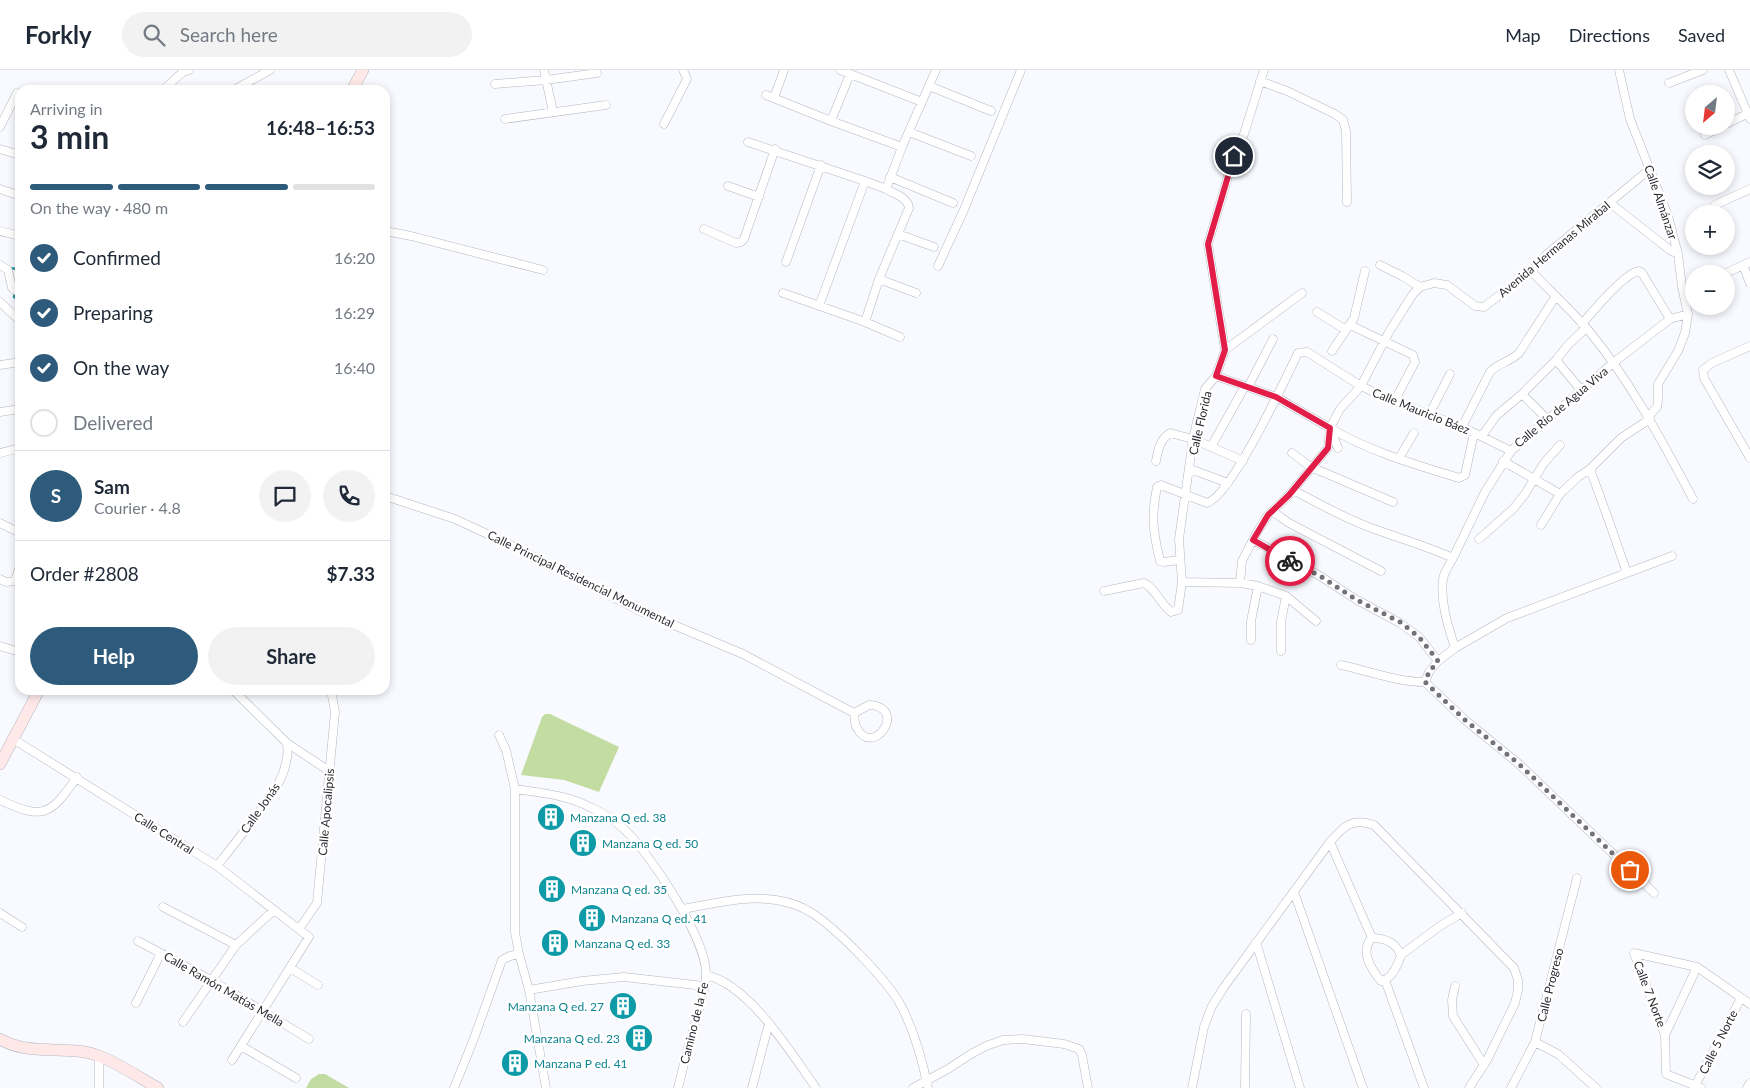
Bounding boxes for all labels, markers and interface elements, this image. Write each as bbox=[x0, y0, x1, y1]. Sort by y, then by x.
search box bbox=[122, 12, 472, 57]
text: Forkly bbox=[25, 20, 92, 49]
icon: search bbox=[140, 21, 168, 49]
text: Search here bbox=[180, 23, 278, 46]
text: Map bbox=[1505, 24, 1541, 46]
text: Directions bbox=[1569, 24, 1650, 46]
text: Saved bbox=[1678, 24, 1725, 46]
north arrow bbox=[1685, 85, 1735, 135]
map controls bbox=[1685, 85, 1735, 315]
text: Arriving in bbox=[30, 99, 103, 118]
text: 16:48–16:53 bbox=[266, 116, 375, 139]
text: 3 min bbox=[30, 117, 109, 156]
pin bbox=[1213, 135, 1255, 177]
icon: home bbox=[1220, 142, 1248, 170]
button: layers bbox=[1685, 145, 1735, 195]
street label: Calle Almánzar bbox=[1641, 163, 1681, 242]
text: On the way · 480 m bbox=[30, 198, 168, 217]
street label: Avenida Hermanas Mirabal bbox=[1495, 198, 1613, 300]
button: + bbox=[1685, 205, 1735, 255]
icon: check bbox=[30, 244, 58, 272]
text: Confirmed bbox=[73, 246, 161, 269]
text: 16:20 bbox=[334, 248, 375, 267]
button: − bbox=[1685, 265, 1735, 315]
icon: check bbox=[30, 299, 58, 327]
text: Preparing bbox=[73, 301, 153, 324]
text: 16:29 bbox=[334, 303, 375, 322]
icon: check bbox=[30, 354, 58, 382]
text: On the way bbox=[73, 356, 169, 379]
text: 16:40 bbox=[334, 358, 375, 377]
street label: Calle Río de Agua Viva bbox=[1511, 363, 1611, 451]
street label: Calle Mauricio Báez bbox=[1370, 385, 1472, 438]
street label: Calle Florida bbox=[1185, 389, 1215, 457]
text: Delivered bbox=[73, 411, 153, 434]
button: chat bbox=[259, 470, 311, 522]
button: phone bbox=[323, 470, 375, 522]
text: Sam bbox=[94, 475, 130, 498]
text: S bbox=[51, 484, 61, 507]
text: Courier · 4.8 bbox=[94, 498, 181, 517]
street label: Calle Principal Residencial Monumental bbox=[485, 527, 677, 631]
courier bbox=[1265, 536, 1315, 586]
icon: bike bbox=[1276, 547, 1304, 575]
text: Order #2808 bbox=[30, 562, 139, 585]
text: $7.33 bbox=[326, 562, 375, 585]
button: Help bbox=[30, 627, 198, 685]
button: Share bbox=[208, 627, 375, 685]
street label: Calle Apocalipsis bbox=[315, 768, 337, 856]
street label: Calle Jonás bbox=[237, 780, 283, 836]
building icon: Manzana Q ed. 38 bbox=[536, 802, 566, 832]
street label: Calle Central bbox=[131, 809, 197, 857]
place label: Manzana Q ed. 38 bbox=[570, 810, 666, 825]
building icon: Manzana Q ed. 50 bbox=[568, 828, 598, 858]
place label: Manzana Q ed. 50 bbox=[602, 836, 698, 851]
pin bbox=[1609, 849, 1651, 891]
icon: bag bbox=[1616, 856, 1644, 884]
building icon: Manzana Q ed. 35 bbox=[537, 874, 567, 904]
place label: Manzana Q ed. 35 bbox=[571, 882, 667, 897]
building icon: Manzana Q ed. 41 bbox=[577, 903, 607, 933]
place label: Manzana Q ed. 41 bbox=[611, 911, 707, 926]
building icon: Manzana Q ed. 33 bbox=[540, 928, 570, 958]
place label: Manzana Q ed. 33 bbox=[574, 936, 670, 951]
street label: Calle Progreso bbox=[1534, 946, 1566, 1024]
street label: Calle Ramón Matías Mella bbox=[161, 948, 287, 1030]
street label: Calle 7 Norte bbox=[1630, 959, 1670, 1029]
street label: Camino de la Fe bbox=[677, 980, 711, 1066]
building icon: Manzana Q ed. 27 bbox=[608, 991, 638, 1021]
place label: Manzana Q ed. 27 bbox=[508, 999, 604, 1014]
street label: Calle 5 Norte bbox=[1695, 1007, 1741, 1077]
building icon: Manzana Q ed. 23 bbox=[624, 1023, 654, 1053]
place label: Manzana Q ed. 23 bbox=[524, 1031, 620, 1046]
building icon: Manzana P ed. 41 bbox=[500, 1048, 530, 1078]
place label: Manzana P ed. 41 bbox=[534, 1056, 628, 1071]

